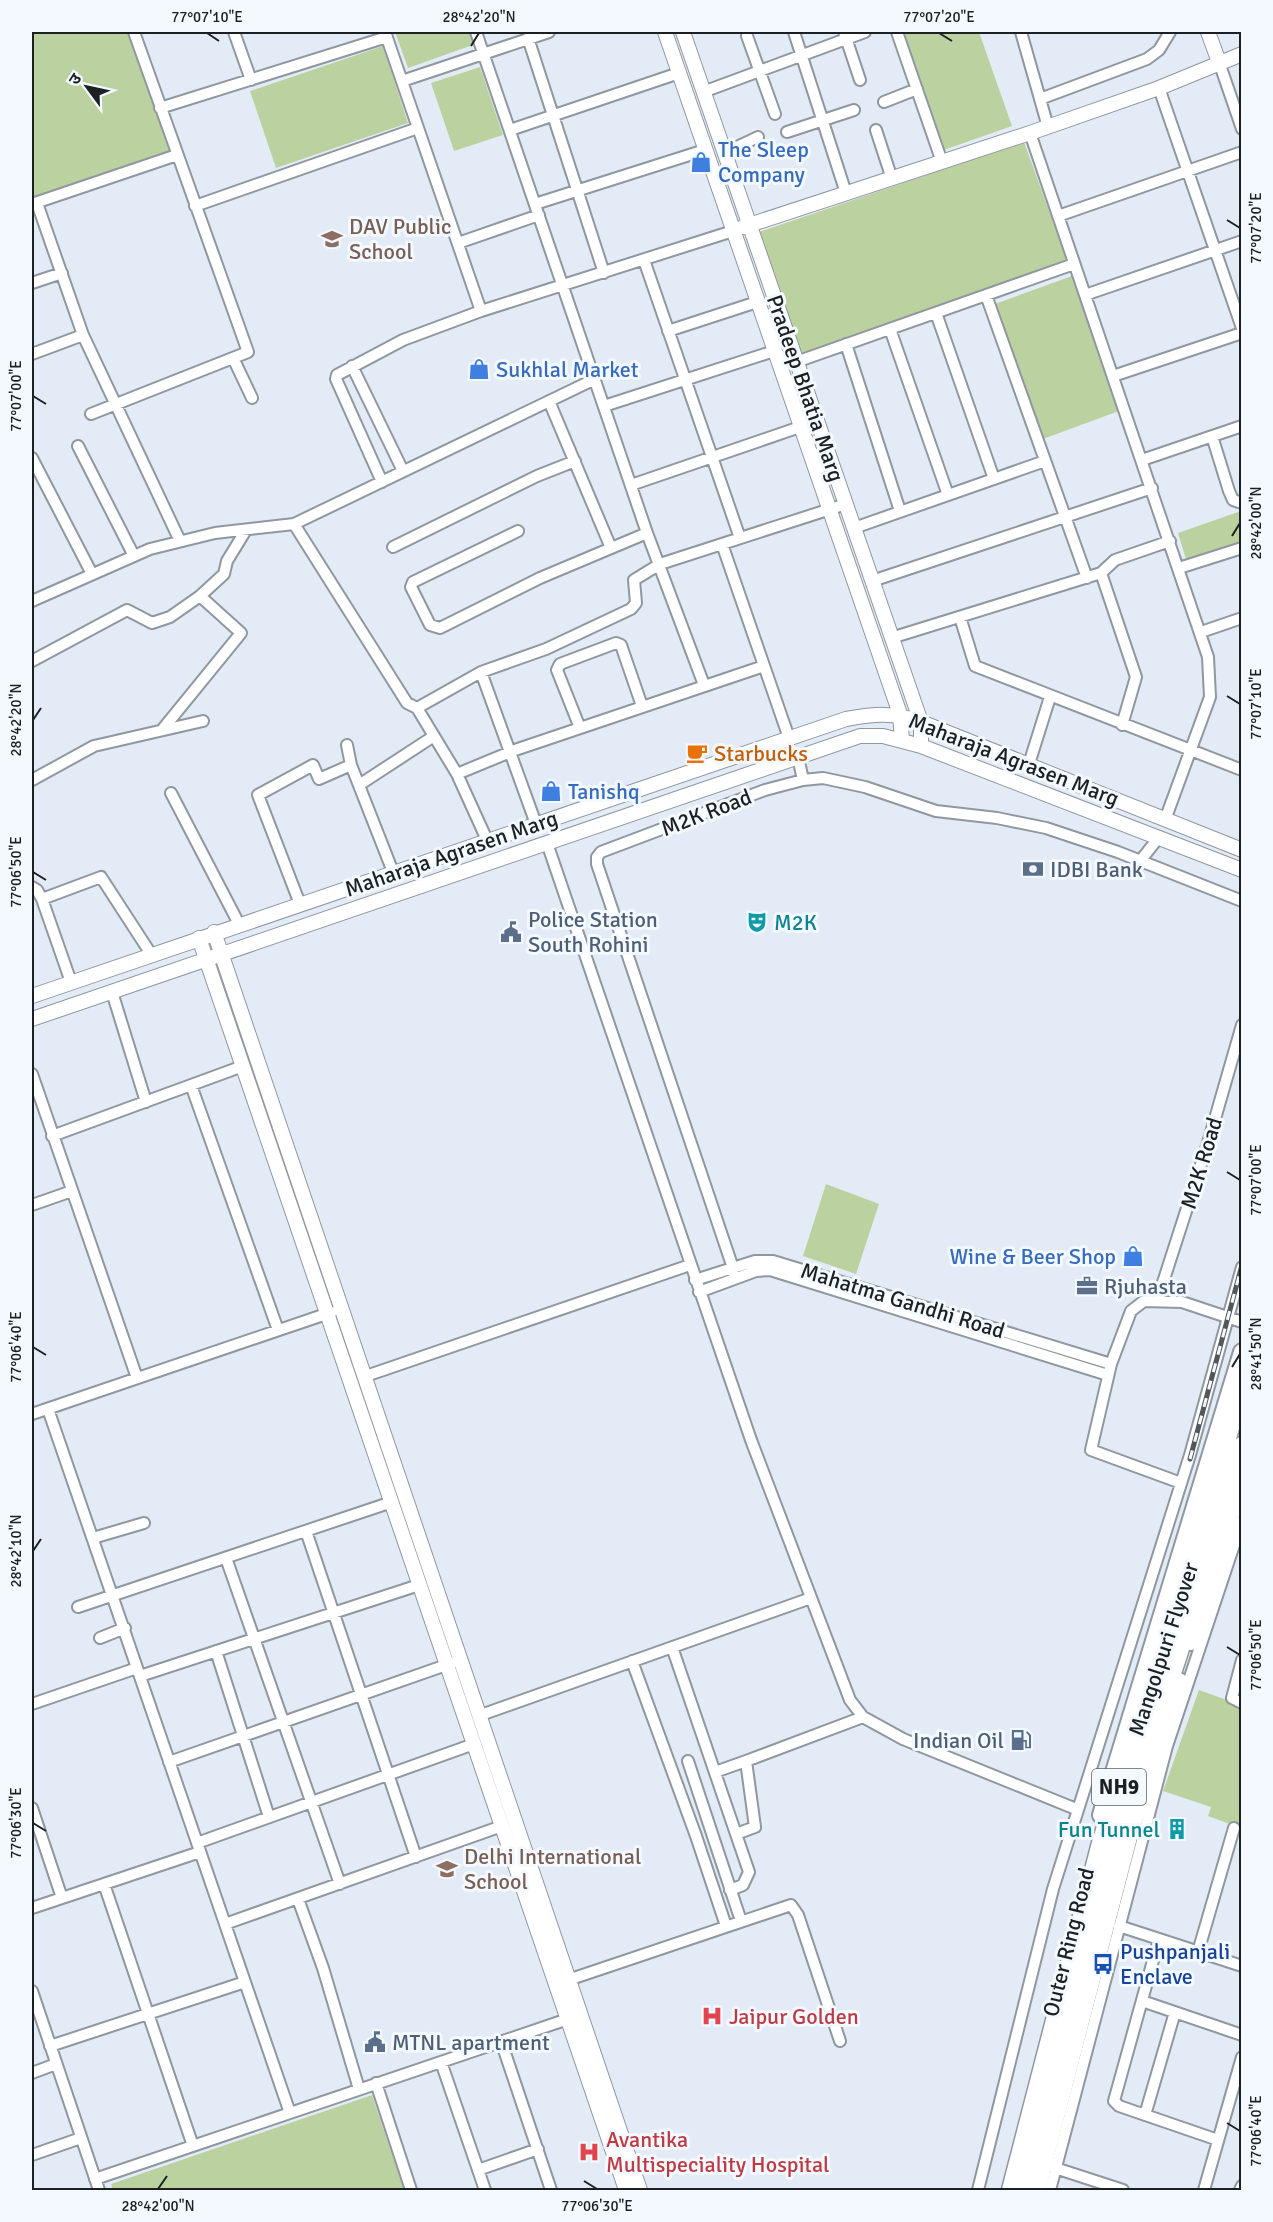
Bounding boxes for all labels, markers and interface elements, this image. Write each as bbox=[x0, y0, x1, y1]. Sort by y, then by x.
text: 77°07'10"E bbox=[171, 8, 243, 26]
text: 28°42'20"N bbox=[442, 8, 516, 26]
text: 77°07'20"E bbox=[903, 8, 975, 26]
north arrow bbox=[57, 57, 117, 117]
text: उ bbox=[64, 69, 87, 89]
place label: The Sleep Company bbox=[718, 136, 809, 188]
shop icon: The Sleep Company bbox=[689, 150, 713, 174]
text: 77°07'20"E bbox=[1247, 192, 1265, 264]
place label: DAV Public School bbox=[349, 213, 451, 265]
school or university icon: DAV Public School bbox=[320, 227, 344, 251]
street label: Pradeep Bhatia Marg bbox=[761, 291, 850, 485]
place label: Sukhlal Market bbox=[496, 356, 639, 383]
shop icon: Sukhlal Market bbox=[467, 357, 491, 381]
text: 77°07'00"E bbox=[7, 360, 25, 432]
text: 28°42'00"N bbox=[1247, 486, 1265, 560]
text: 77°07'10"E bbox=[1247, 668, 1265, 740]
text: 28°42'20"N bbox=[7, 683, 25, 757]
street label: Maharaja Agrasen Marg bbox=[905, 707, 1123, 812]
place label: Starbucks bbox=[714, 740, 808, 767]
cafe icon: Starbucks bbox=[685, 741, 709, 765]
place label: Tanishq bbox=[568, 778, 640, 805]
shop icon: Tanishq bbox=[539, 779, 563, 803]
street label: M2K Road bbox=[657, 783, 755, 842]
street label: Maharaja Agrasen Marg bbox=[341, 804, 561, 903]
text: 77°06'50"E bbox=[7, 836, 25, 908]
place label: IDBI Bank bbox=[1050, 856, 1143, 883]
bank icon: IDBI Bank bbox=[1021, 857, 1045, 881]
place label: Police Station South Rohini bbox=[528, 906, 658, 958]
place label: M2K bbox=[774, 909, 817, 936]
theatre icon: M2K bbox=[745, 910, 769, 934]
public building icon: Police Station South Rohini bbox=[499, 920, 523, 944]
street label: M2K Road bbox=[1175, 1114, 1228, 1212]
text: 77°07'00"E bbox=[1247, 1144, 1265, 1216]
place label: Wine & Beer Shop bbox=[949, 1243, 1116, 1270]
shop icon: Wine & Beer Shop bbox=[1121, 1244, 1145, 1268]
street label: Mahatma Gandhi Road bbox=[798, 1257, 1008, 1344]
place label: Rjuhasta bbox=[1104, 1273, 1187, 1300]
office icon: Rjuhasta bbox=[1075, 1274, 1099, 1298]
text: 77°06'40"E bbox=[7, 1311, 25, 1383]
text: 28°41'50"N bbox=[1247, 1317, 1265, 1391]
text: 28°42'10"N bbox=[7, 1514, 25, 1588]
street label: Mangolpuri Flyover bbox=[1123, 1559, 1204, 1739]
text: 77°06'50"E bbox=[1247, 1619, 1265, 1691]
place label: Indian Oil bbox=[913, 1727, 1004, 1754]
fuel station icon: Indian Oil bbox=[1009, 1728, 1033, 1752]
road number: NH9 bbox=[1092, 1769, 1146, 1805]
text: 77°06'30"E bbox=[7, 1787, 25, 1859]
place label: Fun Tunnel bbox=[1058, 1816, 1160, 1843]
building icon: Fun Tunnel bbox=[1165, 1817, 1189, 1841]
place label: Delhi International School bbox=[464, 1843, 641, 1895]
school or university icon: Delhi International School bbox=[435, 1857, 459, 1881]
street label: Outer Ring Road bbox=[1037, 1865, 1100, 2019]
place label: Pushpanjali Enclave bbox=[1120, 1938, 1230, 1990]
bus stop icon: Pushpanjali Enclave bbox=[1091, 1952, 1115, 1976]
place label: Jaipur Golden bbox=[729, 2003, 859, 2030]
hospital icon: Jaipur Golden bbox=[700, 2004, 724, 2028]
place label: MTNL apartment bbox=[392, 2029, 550, 2056]
public building icon: MTNL apartment bbox=[363, 2030, 387, 2054]
text: 77°06'40"E bbox=[1247, 2095, 1265, 2167]
place label: Avantika Multispeciality Hospital bbox=[606, 2126, 830, 2178]
hospital icon: Avantika Multispeciality Hospital bbox=[577, 2140, 601, 2164]
text: 28°42'00"N bbox=[121, 2197, 195, 2215]
text: 77°06'30"E bbox=[561, 2197, 633, 2215]

